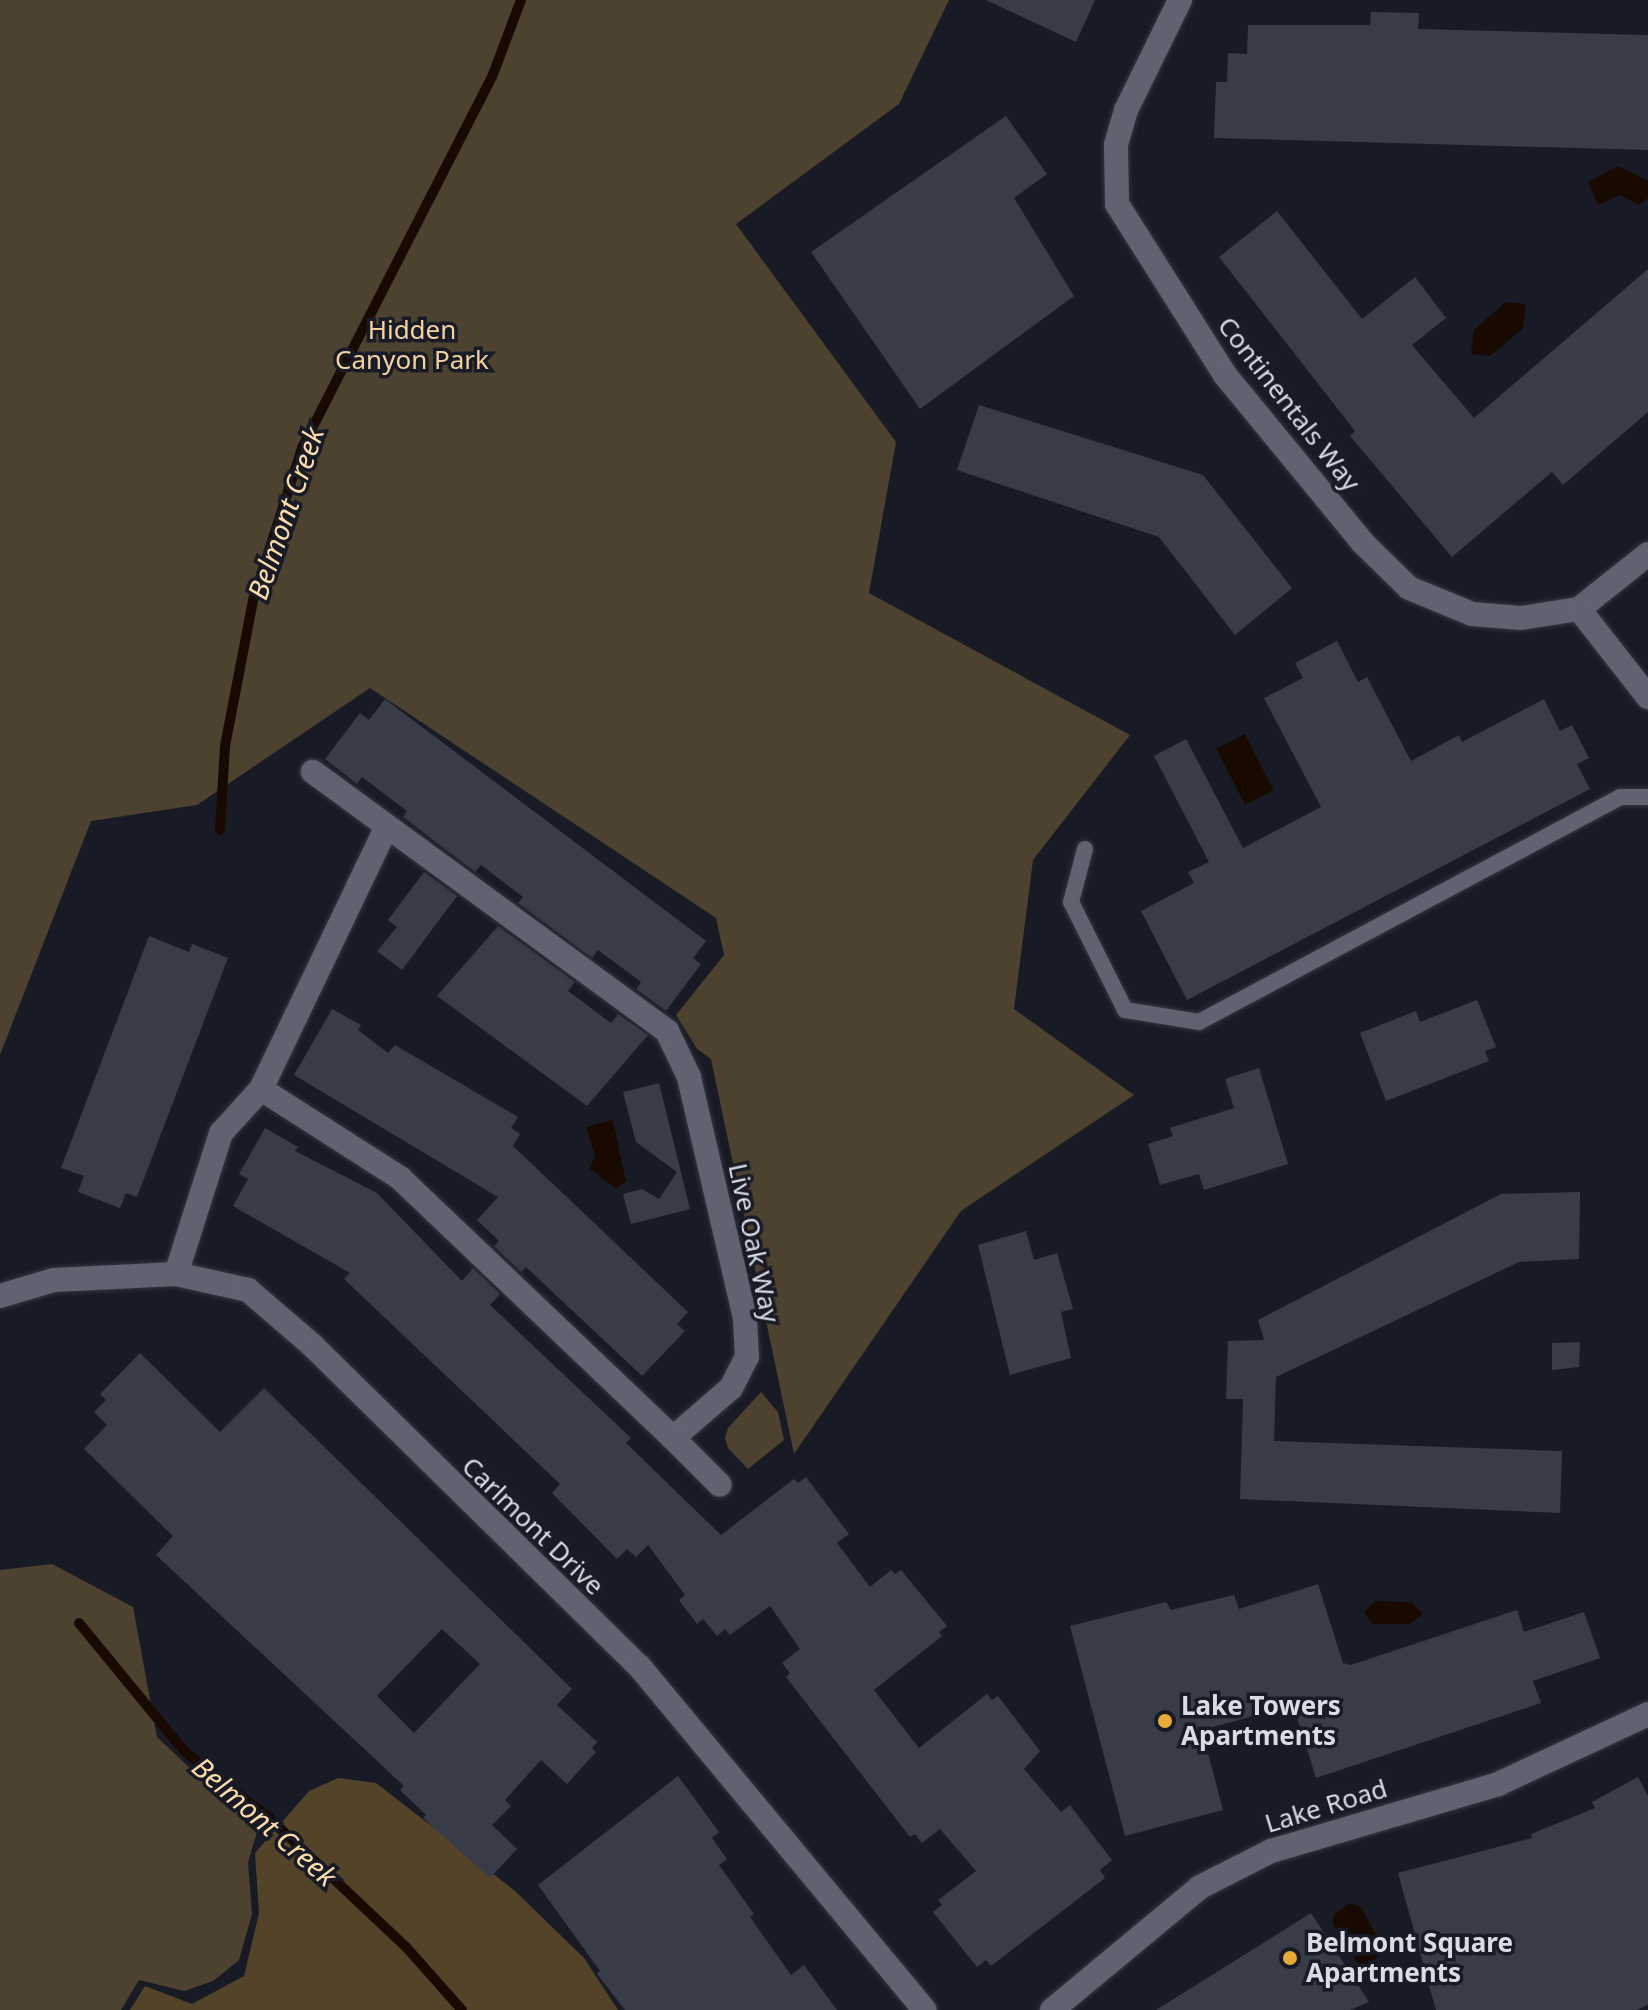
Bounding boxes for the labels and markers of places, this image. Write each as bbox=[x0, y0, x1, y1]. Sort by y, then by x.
place label: Lake Towers Apartments bbox=[1181, 1690, 1341, 1752]
marker: Lake Towers Apartments bbox=[1156, 1712, 1174, 1730]
place label: Belmont Square Apartments bbox=[1306, 1927, 1513, 1988]
marker: Belmont Square Apartments bbox=[1281, 1949, 1299, 1967]

